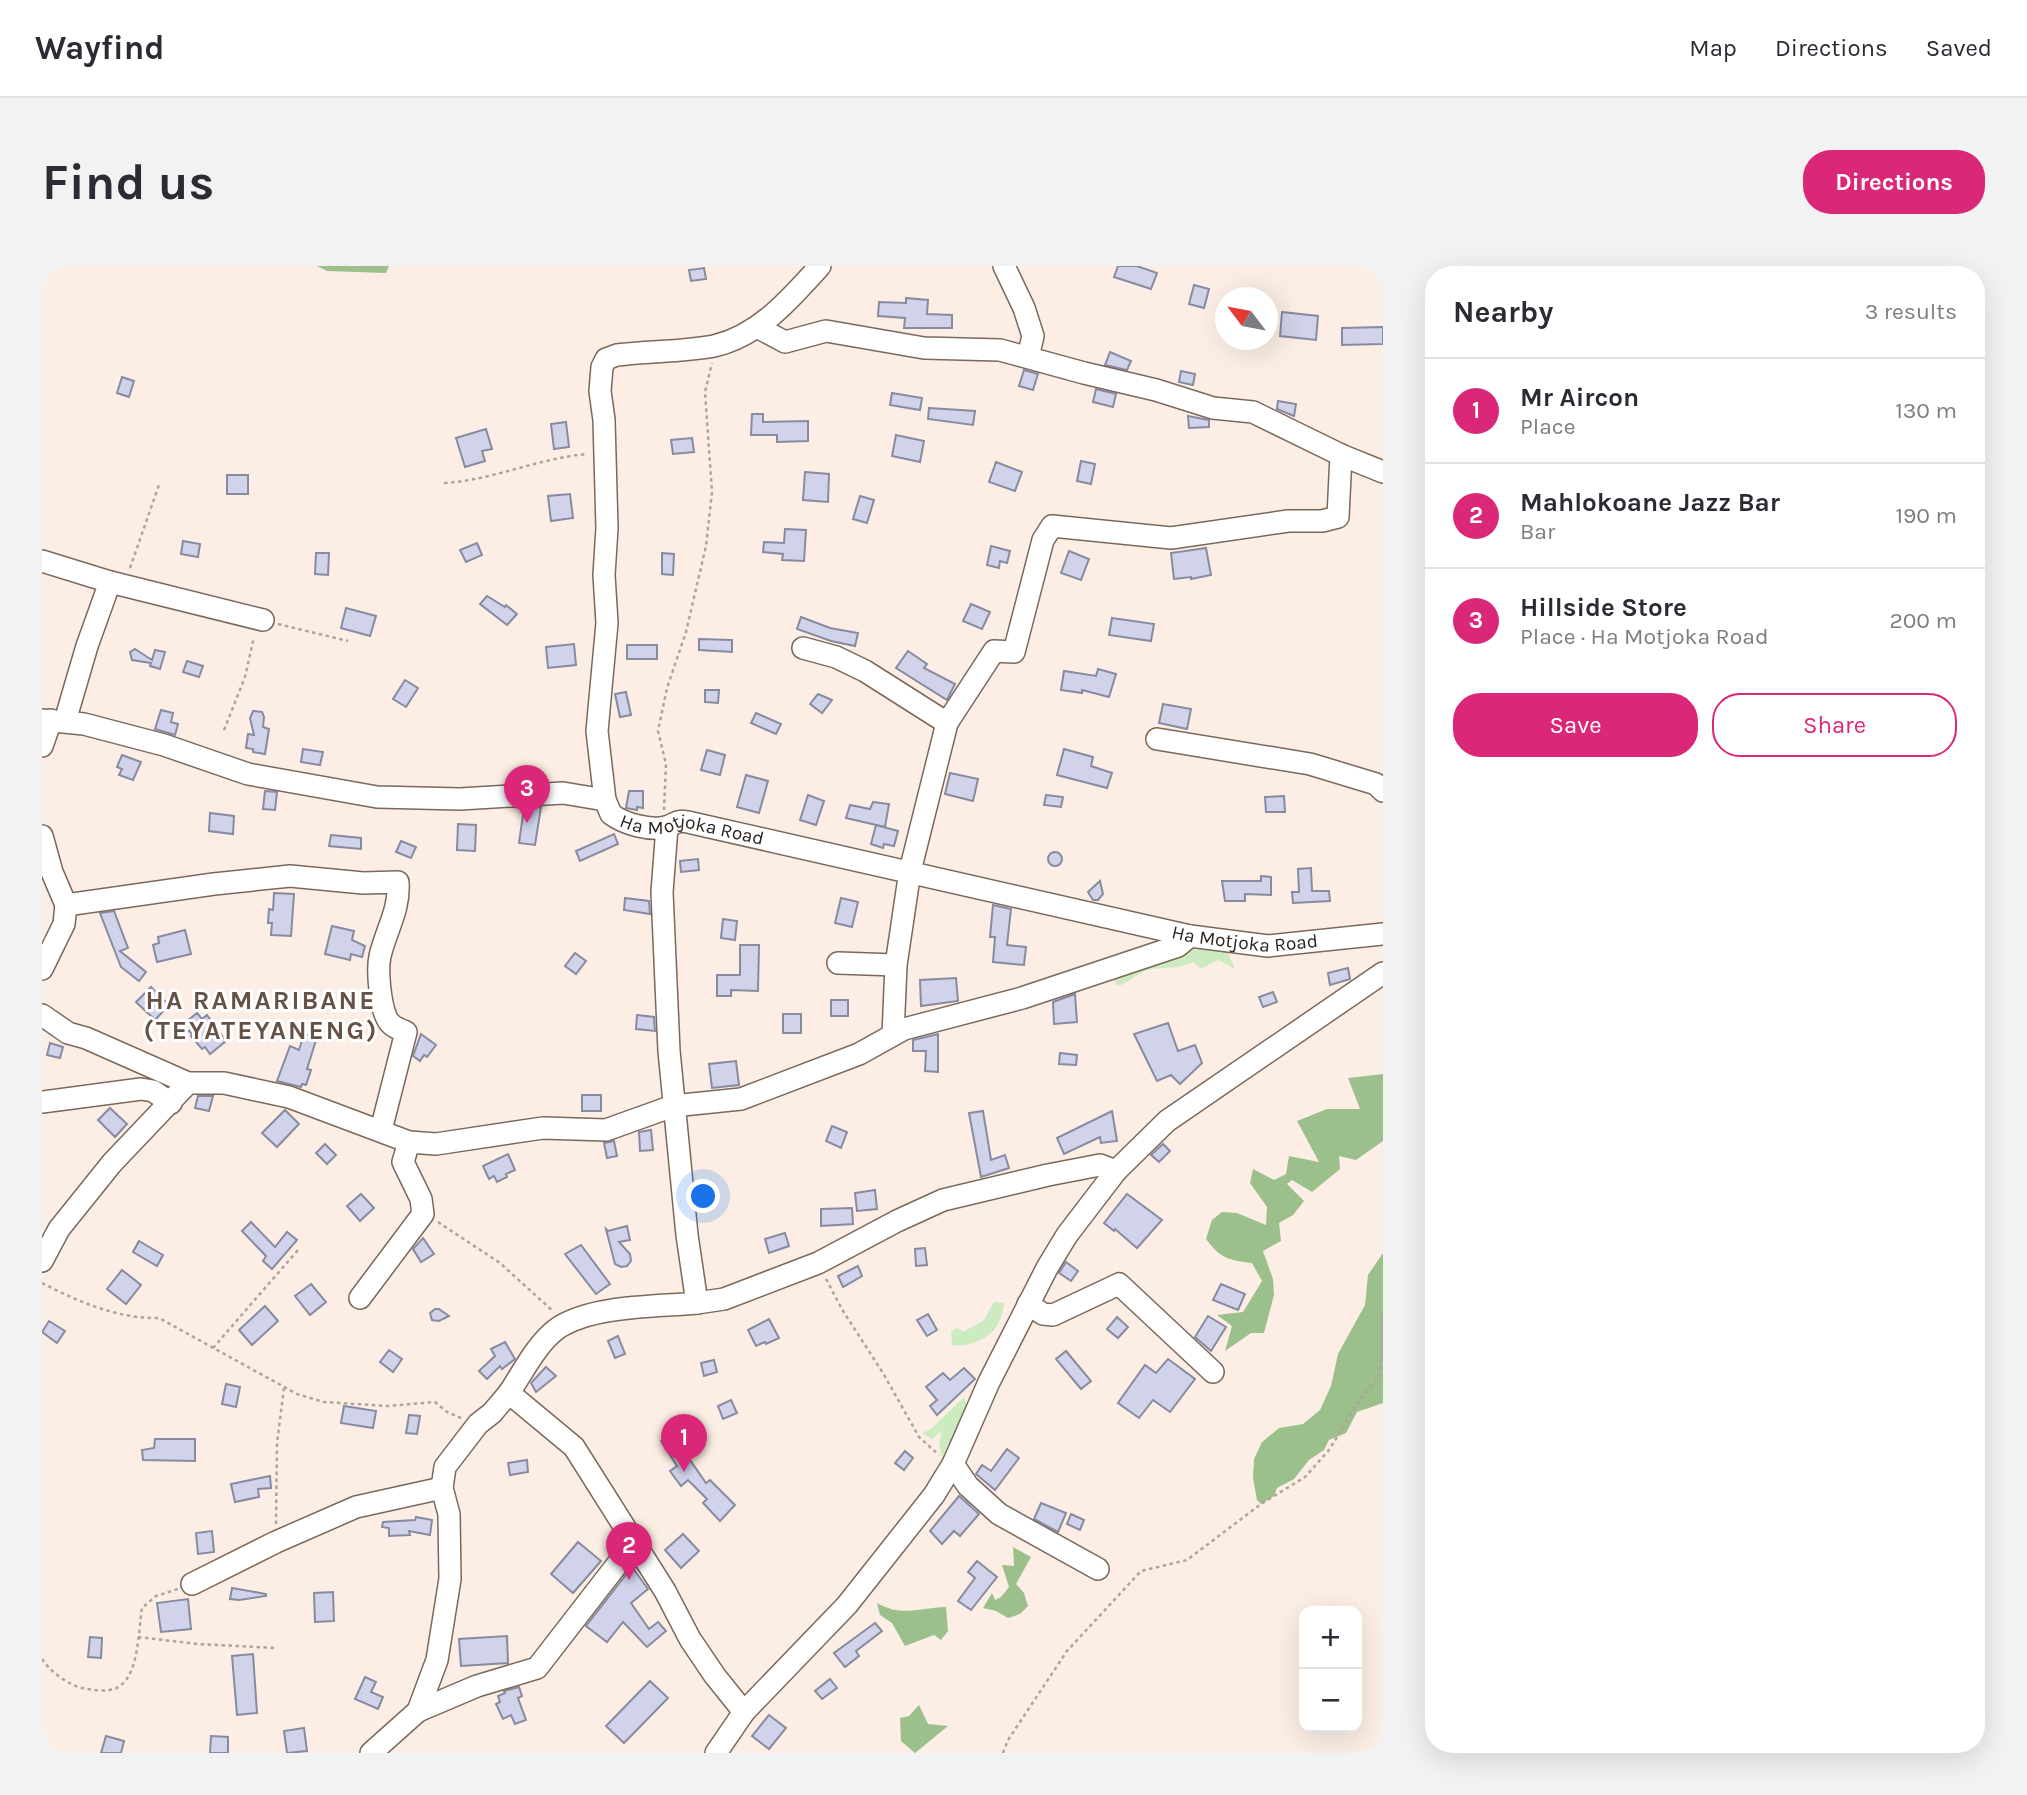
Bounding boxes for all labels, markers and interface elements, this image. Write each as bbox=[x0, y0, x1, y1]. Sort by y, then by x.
text: Wayfind bbox=[35, 29, 165, 67]
text: Map bbox=[1689, 34, 1737, 62]
text: Directions bbox=[1775, 34, 1888, 62]
text: Saved bbox=[1926, 34, 1992, 62]
button: Directions bbox=[1803, 150, 1985, 214]
text: Find us bbox=[42, 154, 214, 211]
north arrow bbox=[1215, 287, 1278, 350]
text: Nearby bbox=[1453, 294, 1553, 330]
text: 3 results bbox=[1865, 298, 1957, 325]
text: Mr Aircon bbox=[1520, 382, 1639, 413]
text: 1 bbox=[1472, 397, 1480, 424]
text: 130 m bbox=[1895, 397, 1957, 424]
text: Place bbox=[1520, 413, 1576, 440]
text: Mahlokoane Jazz Bar bbox=[1520, 487, 1780, 518]
text: 2 bbox=[1469, 502, 1483, 529]
text: 190 m bbox=[1895, 502, 1957, 529]
text: Bar bbox=[1520, 518, 1555, 545]
text: Hillside Store bbox=[1520, 592, 1687, 623]
text: 3 bbox=[1469, 607, 1483, 634]
text: 200 m bbox=[1889, 607, 1957, 634]
text: Place · Ha Motjoka Road bbox=[1520, 623, 1769, 650]
button: Save bbox=[1453, 693, 1698, 757]
button: Share bbox=[1712, 693, 1957, 757]
pin: 3 bbox=[504, 765, 550, 823]
street label: Ha Motjoka Road bbox=[617, 810, 766, 850]
street label: Ha Motjoka Road bbox=[1170, 921, 1319, 957]
district label: HA RAMARIBANE (TEYATEYANENG) bbox=[144, 985, 378, 1046]
your location bbox=[686, 1179, 720, 1213]
pin: 1 bbox=[661, 1414, 707, 1472]
pin: 2 bbox=[606, 1522, 652, 1580]
map controls bbox=[1299, 1606, 1362, 1732]
button: + bbox=[1299, 1606, 1362, 1669]
button: − bbox=[1299, 1669, 1362, 1732]

